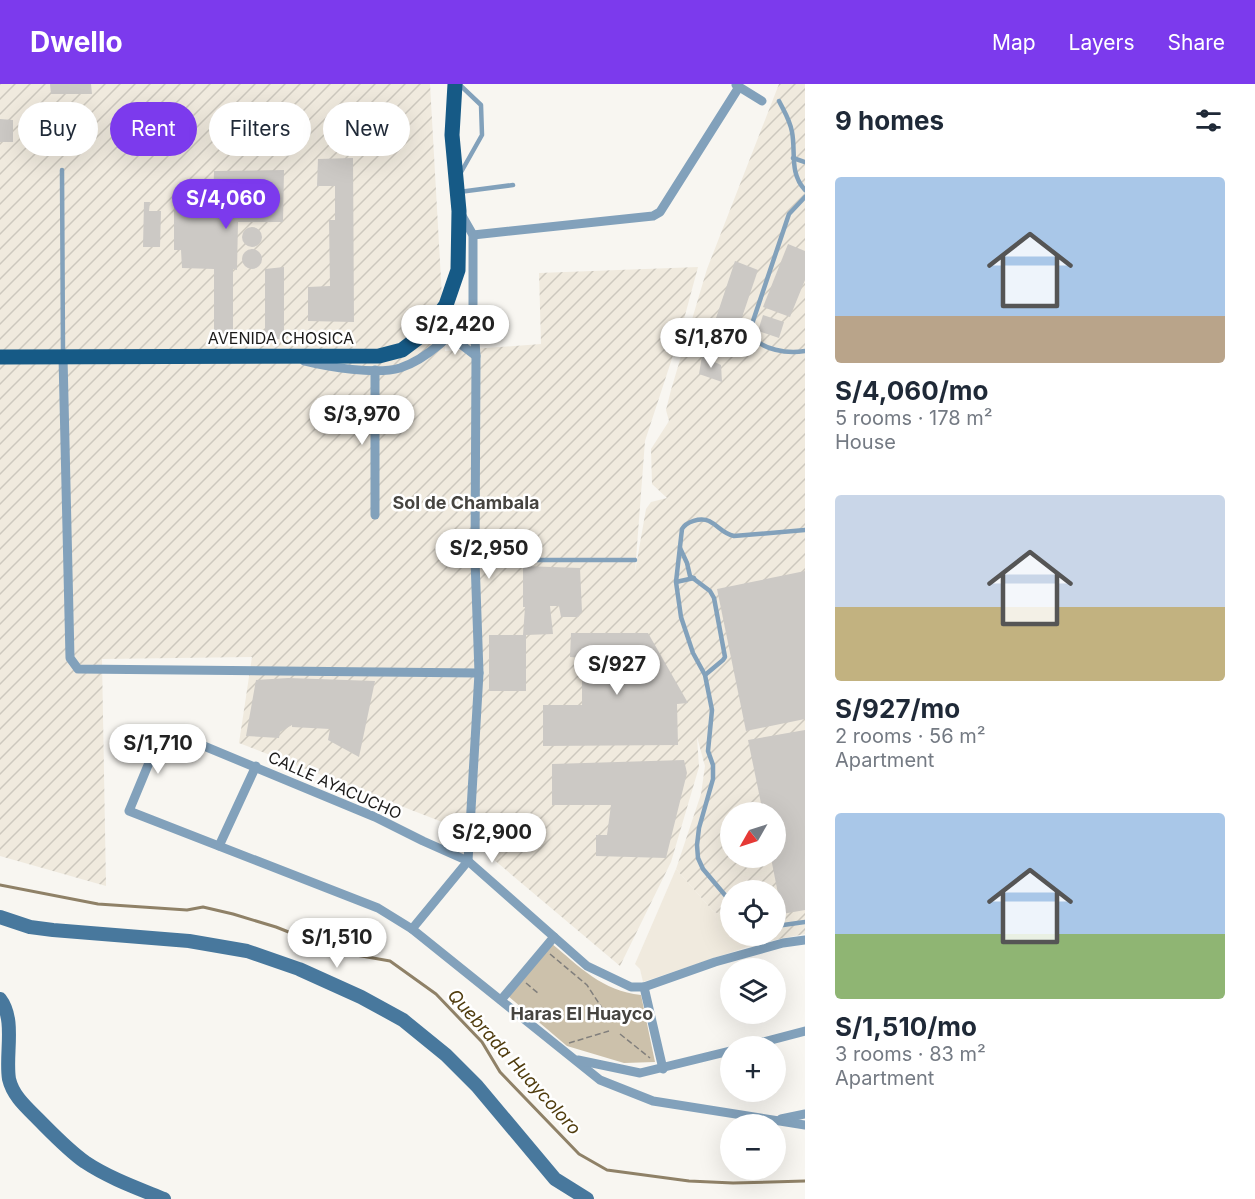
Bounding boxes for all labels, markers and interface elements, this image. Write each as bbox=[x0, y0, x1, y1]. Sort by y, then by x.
text: Dwello bbox=[30, 25, 123, 59]
text: Map bbox=[992, 30, 1036, 55]
text: Layers bbox=[1069, 30, 1135, 55]
text: Share bbox=[1168, 30, 1225, 55]
chip: Buy bbox=[18, 102, 98, 156]
chip: Rent bbox=[110, 102, 197, 156]
chip: Filters bbox=[209, 102, 311, 156]
chip: New bbox=[323, 102, 410, 156]
icon: filters bbox=[1192, 104, 1225, 137]
text: 9 homes bbox=[835, 105, 944, 136]
pin: S/4,060 bbox=[171, 179, 281, 230]
text: S/4,060 bbox=[186, 186, 266, 210]
icon: home bbox=[976, 216, 1084, 324]
pin: S/2,420 bbox=[400, 305, 510, 356]
text: S/2,420 bbox=[415, 312, 495, 336]
pin: S/1,870 bbox=[656, 318, 766, 369]
text: S/1,870 bbox=[674, 325, 748, 349]
street label: AVENIDA CHOSICA bbox=[208, 328, 354, 348]
text: S/4,060/mo bbox=[835, 375, 988, 406]
pin: S/3,970 bbox=[307, 395, 417, 446]
text: S/3,970 bbox=[323, 402, 401, 426]
text: 5 rooms · 178 m² bbox=[835, 406, 993, 430]
text: House bbox=[835, 430, 896, 454]
district label: Sol de Chambala bbox=[393, 492, 540, 513]
pin: S/2,950 bbox=[434, 529, 544, 580]
icon: home bbox=[976, 534, 1084, 642]
text: S/2,950 bbox=[449, 536, 529, 560]
pin: S/927 bbox=[575, 645, 659, 696]
text: S/927 bbox=[588, 652, 646, 676]
text: S/927/mo bbox=[835, 693, 960, 724]
pin: S/1,710 bbox=[103, 724, 213, 775]
text: 2 rooms · 56 m² bbox=[835, 724, 986, 748]
text: S/1,710 bbox=[123, 731, 193, 755]
street label: CALLE AYACUCHO bbox=[265, 747, 405, 823]
text: Apartment bbox=[835, 748, 934, 772]
north arrow bbox=[720, 802, 786, 868]
map controls bbox=[720, 802, 786, 1180]
pin: S/2,900 bbox=[437, 813, 547, 864]
text: S/2,900 bbox=[452, 820, 532, 844]
icon: home bbox=[976, 852, 1084, 960]
button: locate bbox=[720, 880, 786, 946]
pin: S/1,510 bbox=[282, 918, 392, 969]
text: S/1,510 bbox=[302, 925, 372, 949]
button: layers bbox=[720, 958, 786, 1024]
water label: Quebrada Huaycoloro bbox=[443, 985, 585, 1139]
district label: Haras El Huayco bbox=[511, 1003, 653, 1024]
text: S/1,510/mo bbox=[835, 1011, 977, 1042]
button: + bbox=[720, 1036, 786, 1102]
text: 3 rooms · 83 m² bbox=[835, 1042, 986, 1066]
text: Apartment bbox=[835, 1066, 934, 1090]
button: − bbox=[720, 1114, 786, 1180]

